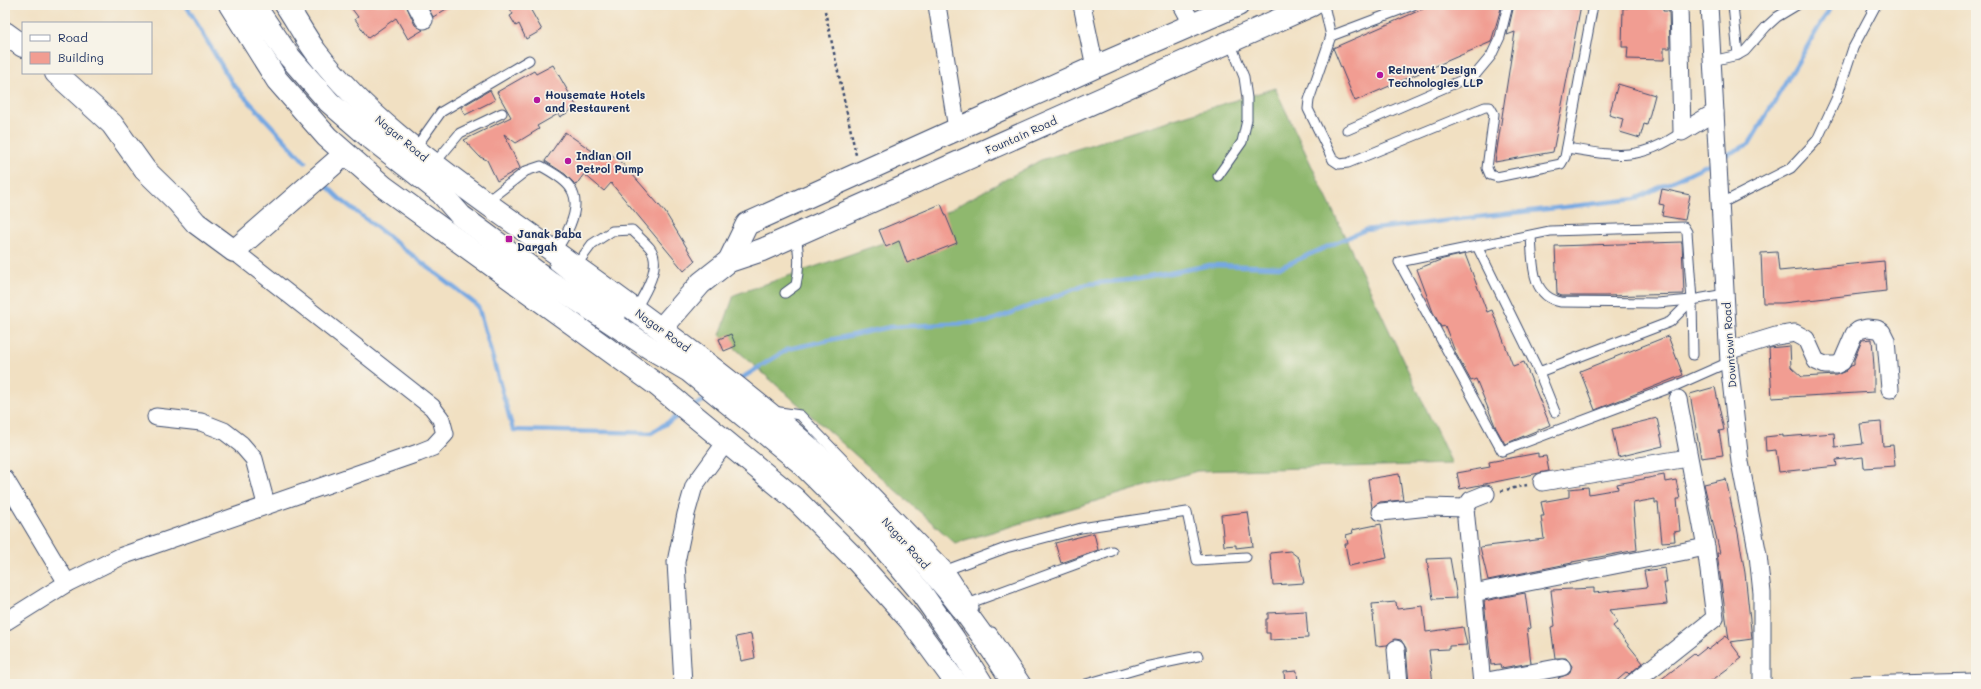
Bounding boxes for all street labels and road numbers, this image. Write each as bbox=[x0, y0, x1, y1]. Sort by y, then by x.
street label: Nagar Road bbox=[372, 111, 432, 165]
street label: Fountain Road bbox=[983, 113, 1059, 157]
street label: Downtown Road bbox=[1719, 302, 1739, 388]
street label: Nagar Road bbox=[632, 305, 694, 355]
street label: Nagar Road bbox=[879, 514, 933, 572]

